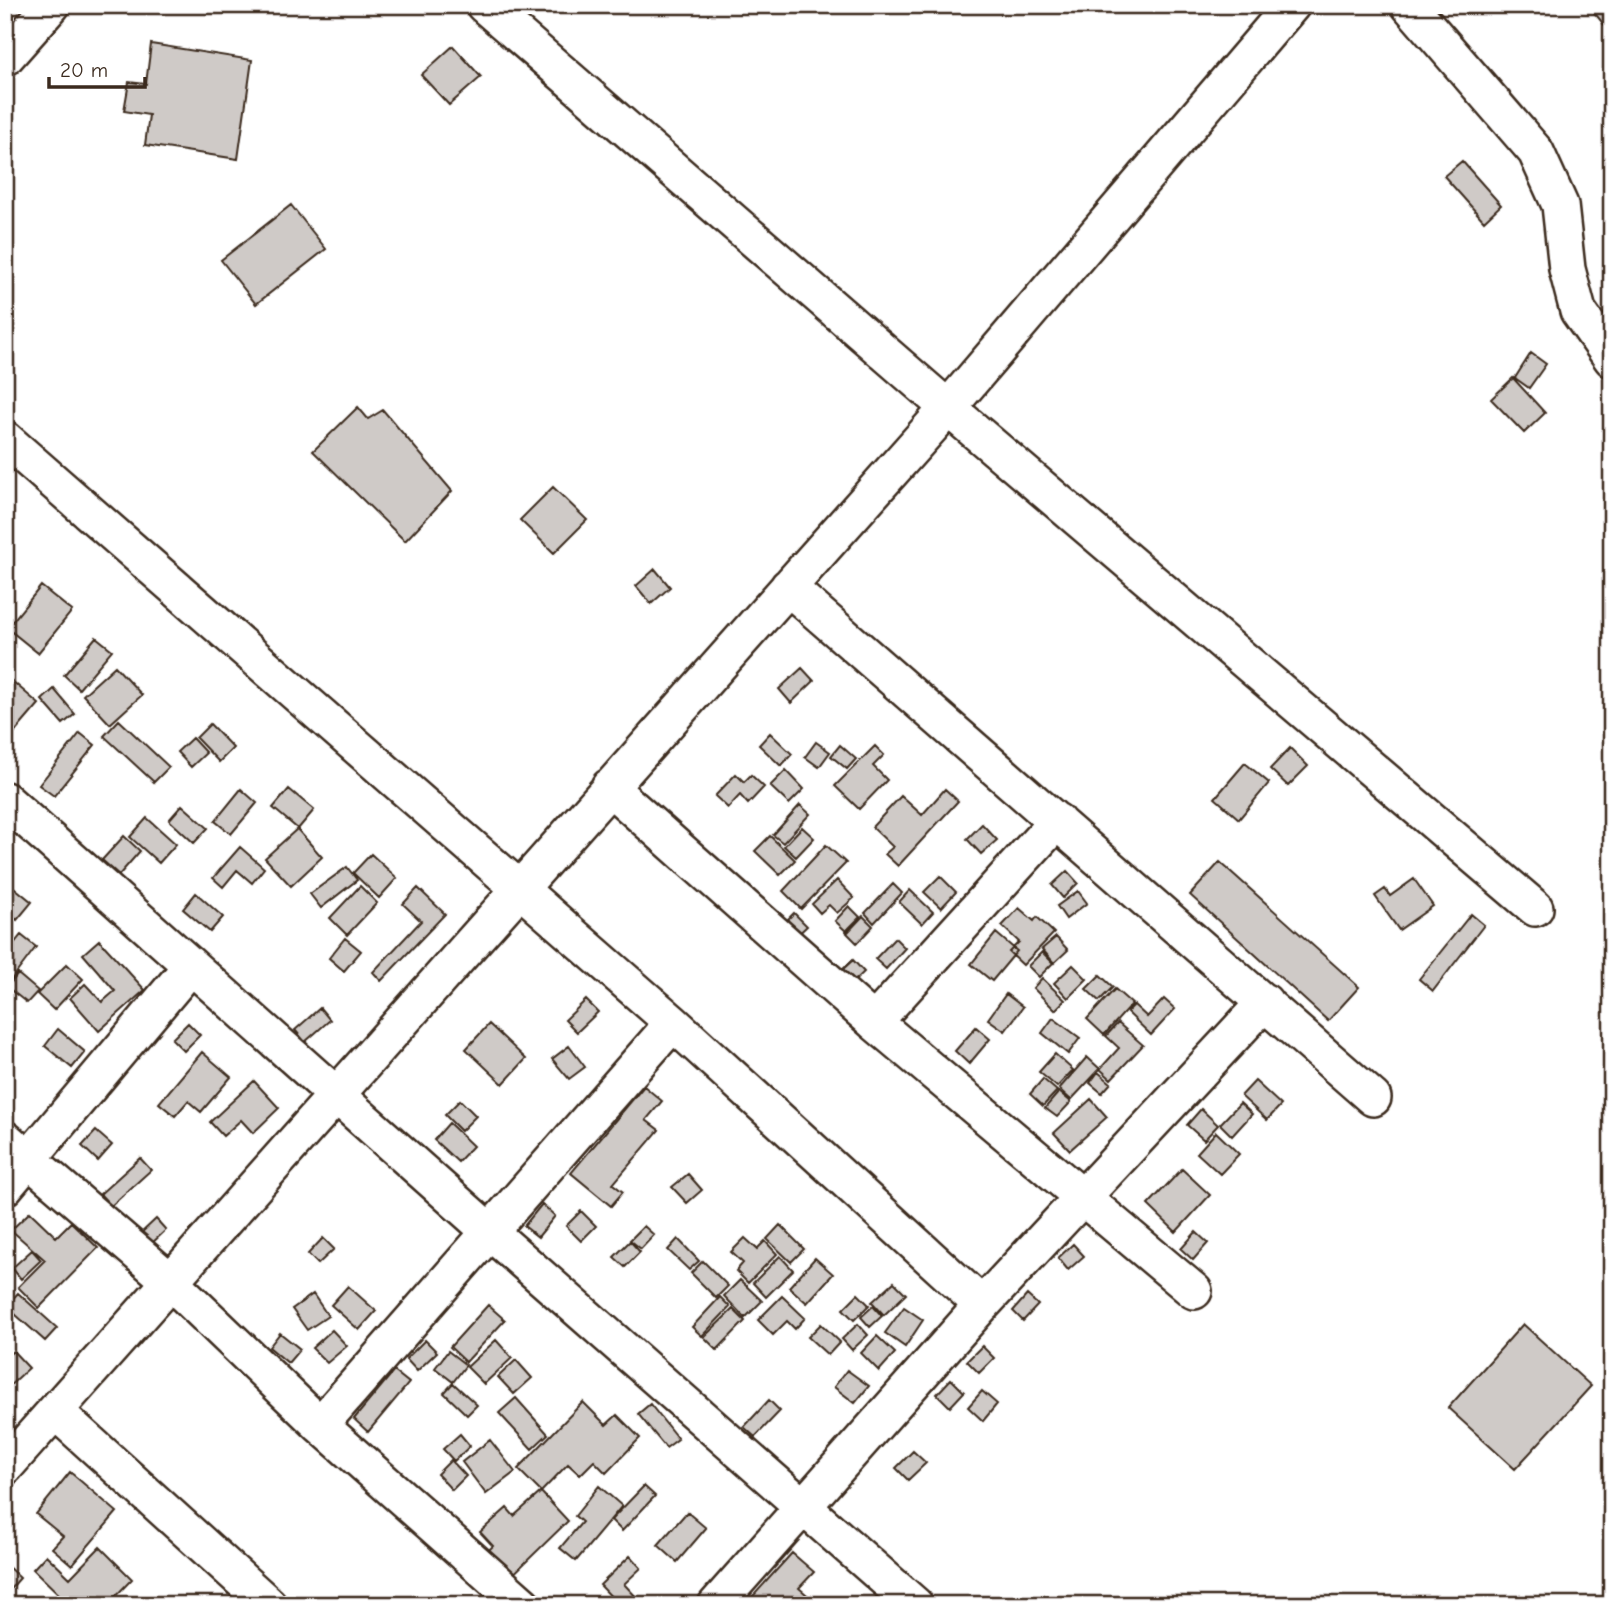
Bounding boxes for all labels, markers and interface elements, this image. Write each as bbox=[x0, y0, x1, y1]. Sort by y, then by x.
scale bar bbox=[49, 46, 145, 90]
text: 20 m bbox=[60, 58, 108, 82]

